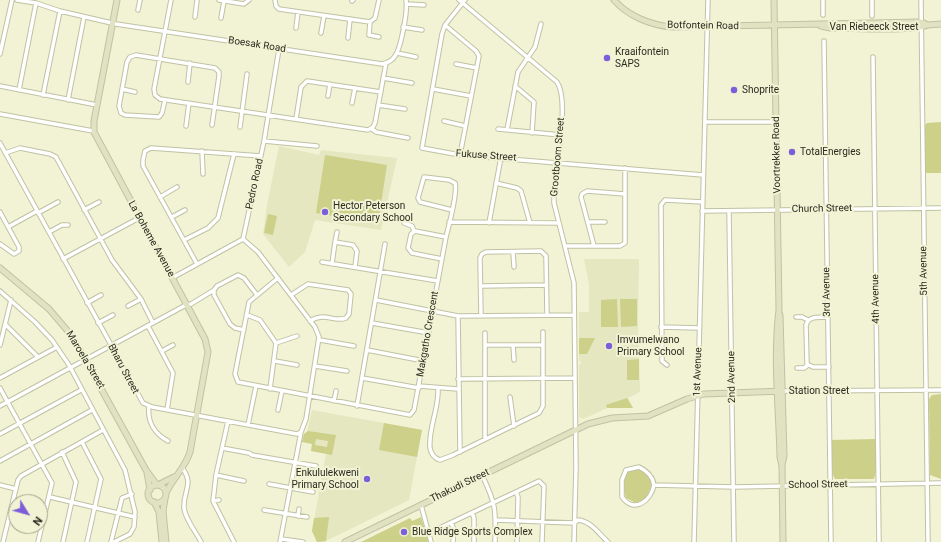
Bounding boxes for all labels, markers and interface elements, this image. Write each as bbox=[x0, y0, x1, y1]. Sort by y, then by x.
street label: Botfontein Road bbox=[667, 19, 739, 33]
street label: Van Riebeeck Street bbox=[830, 21, 918, 33]
street label: Boesak Road bbox=[227, 35, 287, 55]
place label: Kraaifontein SAPS bbox=[615, 46, 669, 70]
marker: Kraaifontein SAPS bbox=[602, 53, 612, 63]
place label: Shoprite bbox=[742, 84, 779, 96]
marker: Shoprite bbox=[729, 85, 739, 95]
street label: Voortrekker Road bbox=[770, 116, 784, 194]
street label: Grootboom Street bbox=[549, 117, 567, 197]
place label: TotalEnergies bbox=[800, 146, 861, 158]
marker: TotalEnergies bbox=[787, 147, 797, 157]
street label: Fukuse Street bbox=[455, 148, 517, 164]
street label: Pedro Road bbox=[244, 158, 266, 210]
street label: La Boheme Avenue bbox=[125, 199, 177, 279]
place label: Hector Peterson Secondary School bbox=[333, 200, 413, 224]
street label: Church Street bbox=[792, 202, 852, 216]
marker: Hector Peterson Secondary School bbox=[320, 207, 330, 217]
street label: 5th Avenue bbox=[918, 246, 930, 296]
street label: 3rd Avenue bbox=[821, 267, 833, 317]
street label: 4th Avenue bbox=[870, 274, 882, 324]
street label: Makgatho Crescent bbox=[415, 290, 441, 378]
street label: Maroela Street bbox=[63, 329, 107, 391]
place label: Imvumelwano Primary School bbox=[617, 334, 685, 358]
marker: Imvumelwano Primary School bbox=[604, 341, 614, 351]
street label: Bharu Street bbox=[105, 342, 141, 396]
street label: 1st Avenue bbox=[691, 347, 705, 397]
street label: 2nd Avenue bbox=[726, 351, 738, 403]
street label: Station Street bbox=[789, 385, 849, 397]
street label: Thakudi Street bbox=[428, 466, 492, 506]
place label: Enkululekweni Primary School bbox=[291, 467, 359, 490]
marker: Enkululekweni Primary School bbox=[362, 474, 372, 484]
street label: School Street bbox=[788, 478, 848, 492]
north arrow bbox=[8, 494, 48, 534]
text: N bbox=[30, 514, 45, 528]
place label: Blue Ridge Sports Complex bbox=[412, 526, 533, 538]
marker: Blue Ridge Sports Complex bbox=[399, 527, 409, 537]

